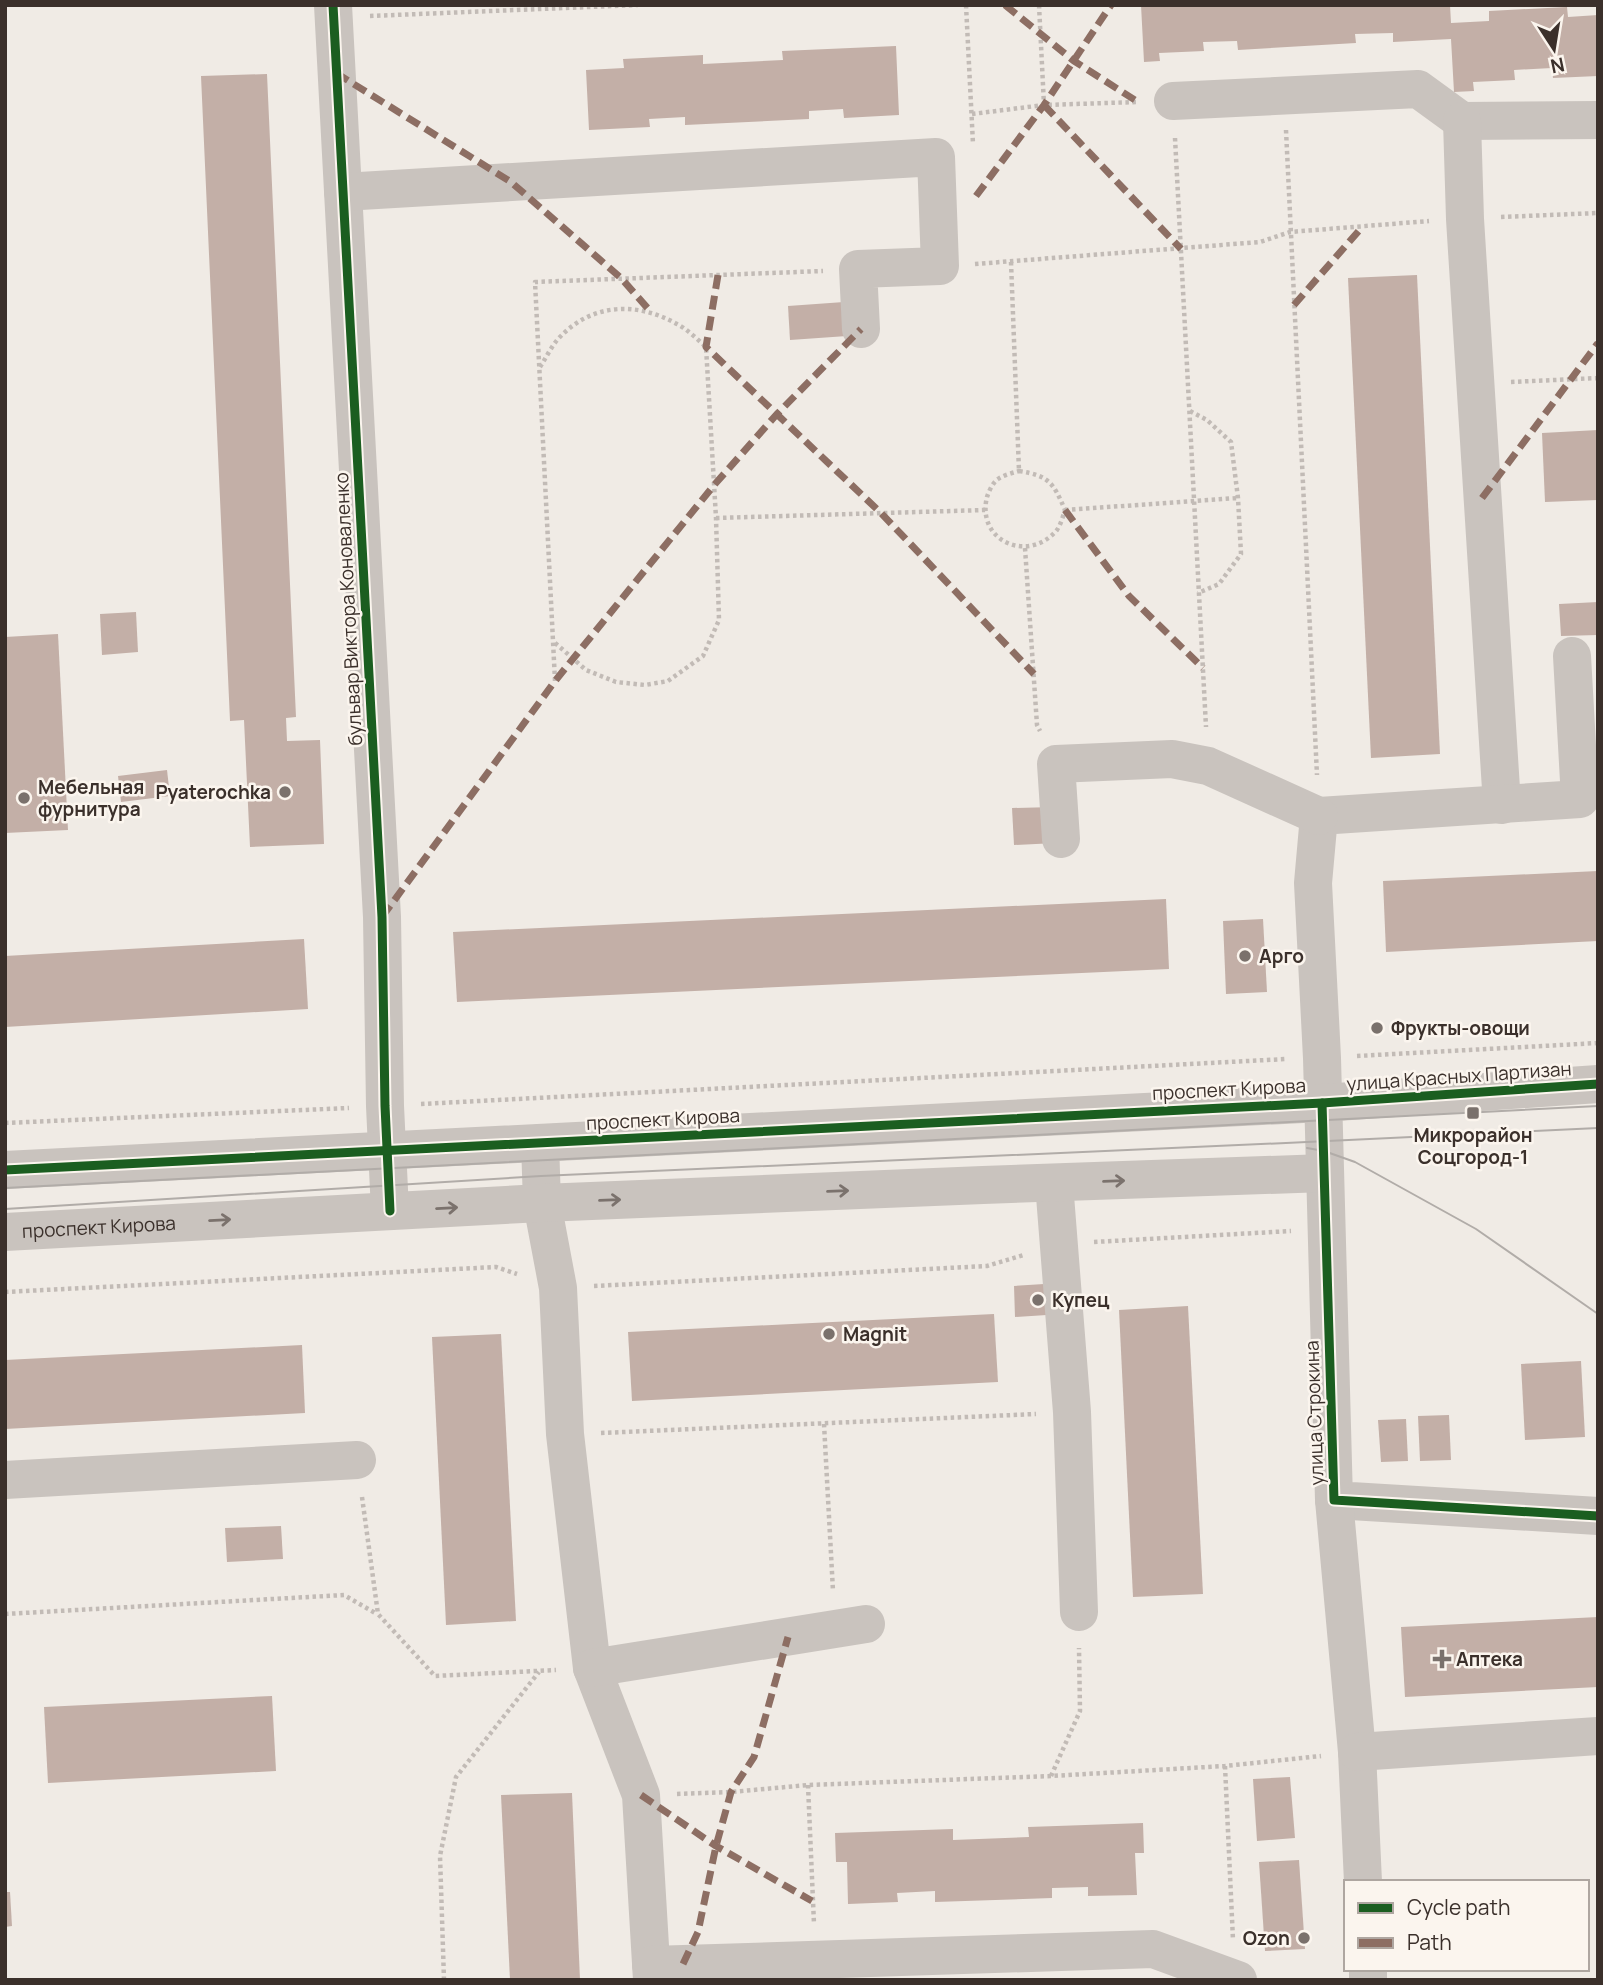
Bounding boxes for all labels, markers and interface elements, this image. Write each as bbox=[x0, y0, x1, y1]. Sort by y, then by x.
north arrow bbox=[1519, 14, 1589, 84]
text: N bbox=[1548, 51, 1567, 80]
street label: бульвар Виктора Коноваленко bbox=[328, 472, 368, 746]
place label: Мебельная фурнитура bbox=[38, 774, 144, 822]
place label: Pyaterochka bbox=[155, 779, 271, 805]
marker: Pyaterochka bbox=[277, 784, 293, 800]
marker: Мебельная фурнитура bbox=[16, 790, 32, 806]
place label: Арго bbox=[1259, 943, 1304, 969]
marker: Арго bbox=[1237, 948, 1253, 964]
place label: Фрукты-овощи bbox=[1391, 1015, 1530, 1041]
marker: Фрукты-овощи bbox=[1369, 1020, 1385, 1036]
street label: улица Красных Партизан bbox=[1346, 1055, 1572, 1097]
street label: проспект Кирова bbox=[1151, 1072, 1307, 1106]
street label: проспект Кирова bbox=[585, 1102, 741, 1136]
marker: Микрорайон Соцгород-1 bbox=[1465, 1105, 1481, 1121]
place label: Микрорайон Соцгород-1 bbox=[1413, 1122, 1533, 1170]
one-way arrow bbox=[1102, 1174, 1125, 1187]
one-way arrow bbox=[826, 1184, 849, 1197]
one-way arrow bbox=[598, 1194, 621, 1207]
one-way arrow bbox=[436, 1201, 459, 1214]
street label: проспект Кирова bbox=[21, 1210, 176, 1244]
one-way arrow bbox=[208, 1213, 231, 1226]
place label: Купец bbox=[1052, 1287, 1110, 1313]
marker: Купец bbox=[1030, 1292, 1046, 1308]
place label: Magnit bbox=[843, 1321, 907, 1347]
marker: Magnit bbox=[821, 1326, 837, 1342]
street label: улица Строкина bbox=[1298, 1340, 1330, 1486]
place label: Аптека bbox=[1456, 1646, 1523, 1672]
marker: Аптека bbox=[1434, 1651, 1450, 1667]
legend bbox=[1344, 1880, 1589, 1971]
text: Cycle path bbox=[1407, 1893, 1510, 1921]
place label: Ozon bbox=[1243, 1925, 1290, 1951]
text: Path bbox=[1407, 1928, 1452, 1956]
marker: Ozon bbox=[1296, 1930, 1312, 1946]

